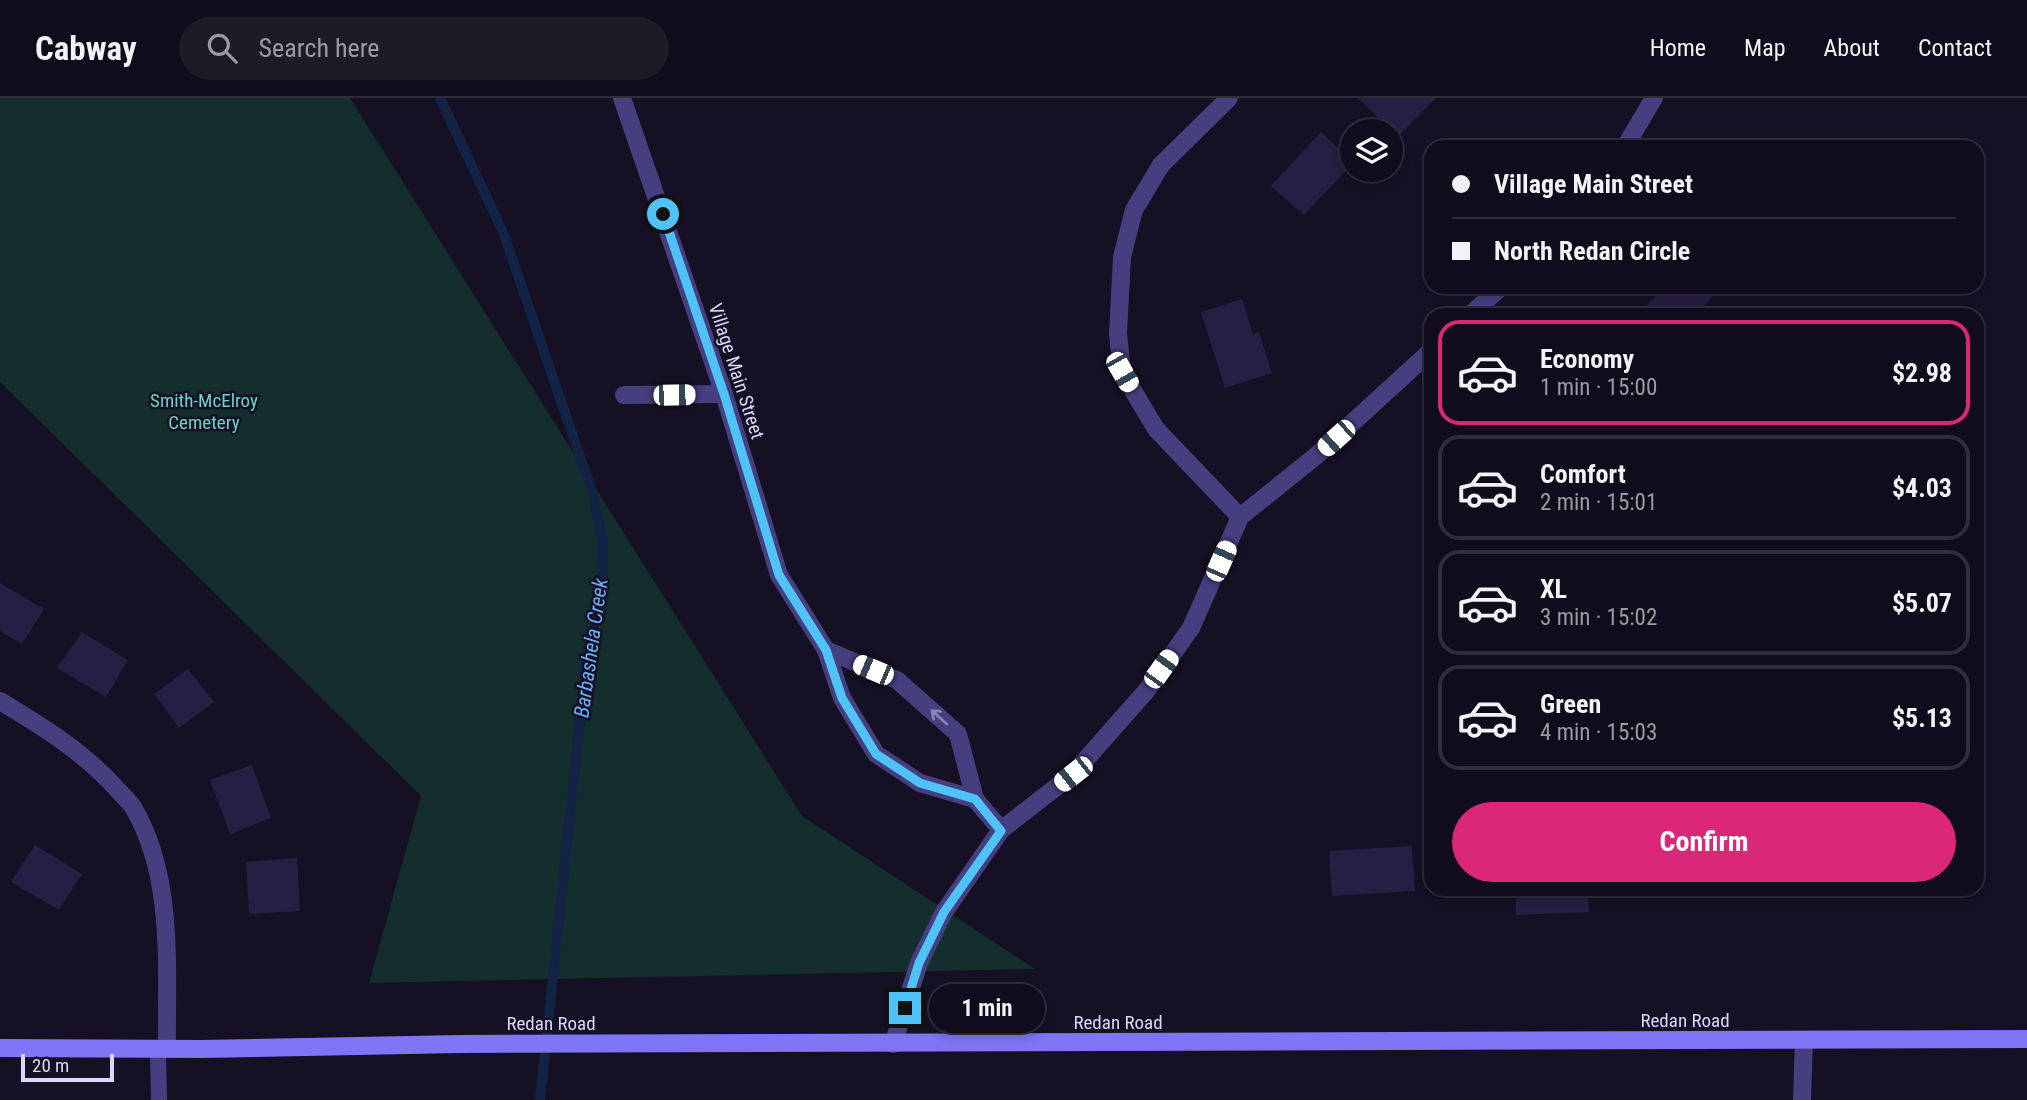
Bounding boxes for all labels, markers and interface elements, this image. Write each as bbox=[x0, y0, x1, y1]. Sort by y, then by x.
search box bbox=[179, 17, 669, 80]
text: Cabway bbox=[35, 29, 137, 68]
icon: search bbox=[203, 29, 241, 67]
text: Search here bbox=[259, 33, 380, 63]
text: Home bbox=[1650, 34, 1706, 62]
text: Map bbox=[1744, 34, 1786, 62]
text: About bbox=[1824, 34, 1880, 62]
text: Contact bbox=[1918, 34, 1992, 62]
map controls bbox=[1340, 119, 1403, 182]
button: layers bbox=[1340, 119, 1403, 182]
text: Village Main Street bbox=[1494, 169, 1693, 199]
route start bbox=[647, 198, 679, 230]
text: North Redan Circle bbox=[1494, 236, 1690, 266]
street label: Village Main Street bbox=[704, 300, 769, 442]
icon: car bbox=[1456, 341, 1519, 404]
text: Economy bbox=[1540, 344, 1634, 374]
car bbox=[1103, 349, 1142, 395]
text: $2.98 bbox=[1892, 358, 1952, 388]
text: 1 min · 15:00 bbox=[1540, 374, 1657, 401]
car bbox=[653, 384, 696, 406]
park label: Smith-McElroy Cemetery bbox=[150, 389, 258, 434]
car bbox=[1314, 416, 1359, 460]
icon: car bbox=[1456, 456, 1519, 519]
text: Comfort bbox=[1540, 459, 1626, 489]
text: $4.03 bbox=[1892, 473, 1952, 503]
text: 2 min · 15:01 bbox=[1540, 489, 1657, 516]
car bbox=[1203, 538, 1240, 584]
icon: car bbox=[1456, 571, 1519, 634]
text: XL bbox=[1540, 574, 1567, 604]
water label: Barbashela Creek bbox=[569, 576, 613, 719]
text: $5.07 bbox=[1892, 588, 1952, 618]
text: 3 min · 15:02 bbox=[1540, 604, 1657, 631]
car bbox=[1141, 646, 1182, 692]
car bbox=[850, 652, 897, 688]
icon: car bbox=[1456, 686, 1519, 749]
text: Green bbox=[1540, 689, 1601, 719]
text: $5.13 bbox=[1892, 703, 1952, 733]
one-way arrow bbox=[930, 709, 948, 725]
text: 4 min · 15:03 bbox=[1540, 719, 1657, 746]
car bbox=[1050, 753, 1097, 795]
button: Confirm bbox=[1452, 802, 1956, 882]
callout: 1 min bbox=[930, 984, 1045, 1032]
route end bbox=[889, 992, 921, 1024]
text: 1 min bbox=[961, 995, 1013, 1022]
street label: Redan Road bbox=[1640, 1009, 1730, 1032]
street label: Redan Road bbox=[1073, 1011, 1163, 1034]
street label: Redan Road bbox=[506, 1012, 596, 1035]
scale bar bbox=[21, 1051, 114, 1083]
text: 20 m bbox=[32, 1054, 69, 1077]

